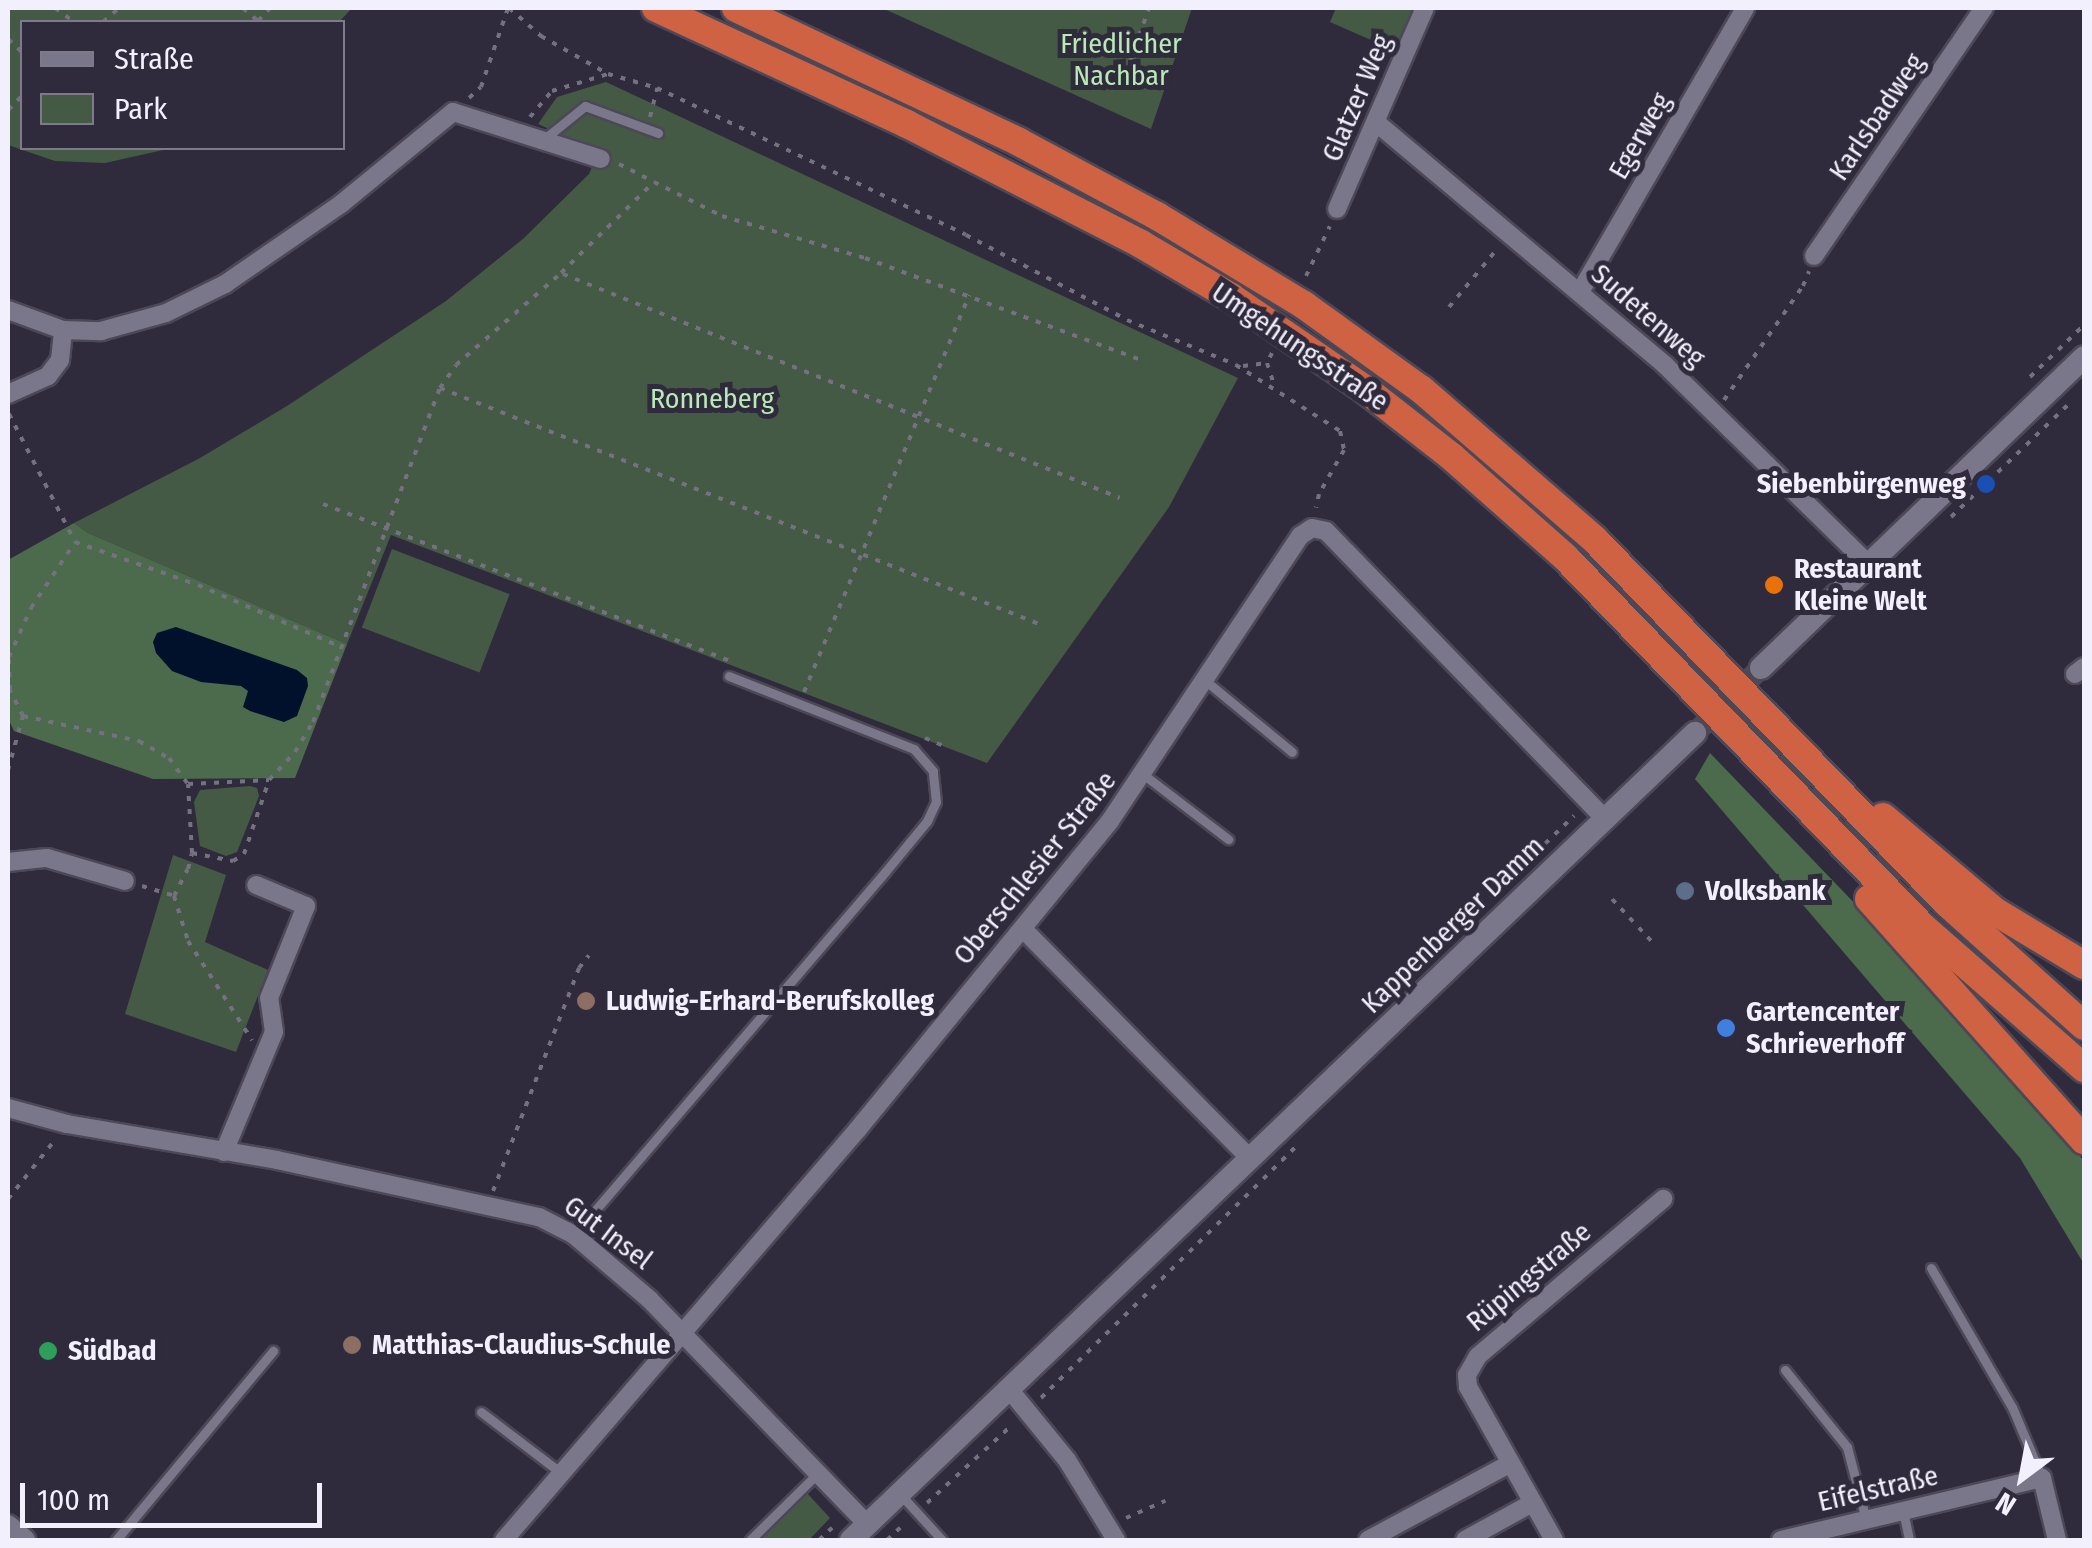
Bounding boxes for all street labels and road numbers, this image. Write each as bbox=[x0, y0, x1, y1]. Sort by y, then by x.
street label: Glatzer Weg bbox=[1315, 29, 1399, 167]
street label: Karlsbadweg bbox=[1822, 47, 1932, 187]
street label: Egerweg bbox=[1602, 87, 1678, 185]
street label: Sudetenweg bbox=[1584, 257, 1712, 375]
street label: Umgehungsstraße bbox=[1205, 276, 1395, 418]
street label: Oberschlesier Straße bbox=[947, 765, 1123, 971]
street label: Kappenberger Damm bbox=[1355, 829, 1551, 1021]
street label: Gut Insel bbox=[557, 1189, 659, 1277]
street label: Rüpingstraße bbox=[1460, 1215, 1598, 1339]
street label: Eifelstraße bbox=[1815, 1459, 1941, 1519]

